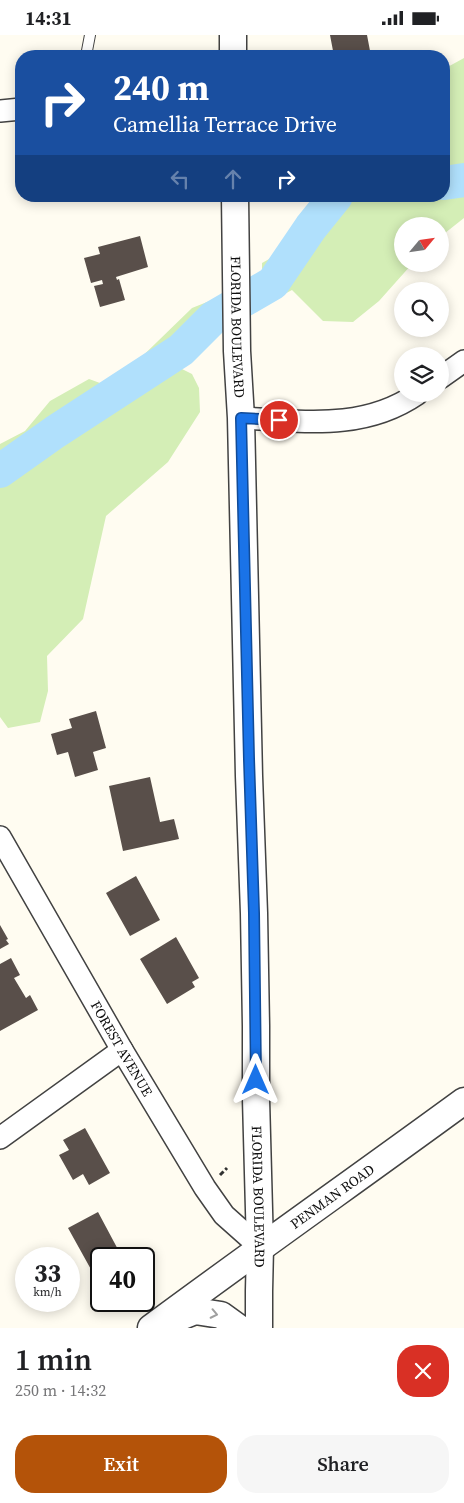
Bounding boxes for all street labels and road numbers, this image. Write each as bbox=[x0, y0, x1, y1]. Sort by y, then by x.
street label: FLORIDA BOULEVARD bbox=[226, 256, 250, 399]
street label: FOREST AVENUE bbox=[86, 997, 158, 1100]
street label: FLORIDA BOULEVARD bbox=[247, 1125, 270, 1268]
street label: PENMAN ROAD bbox=[286, 1159, 378, 1234]

